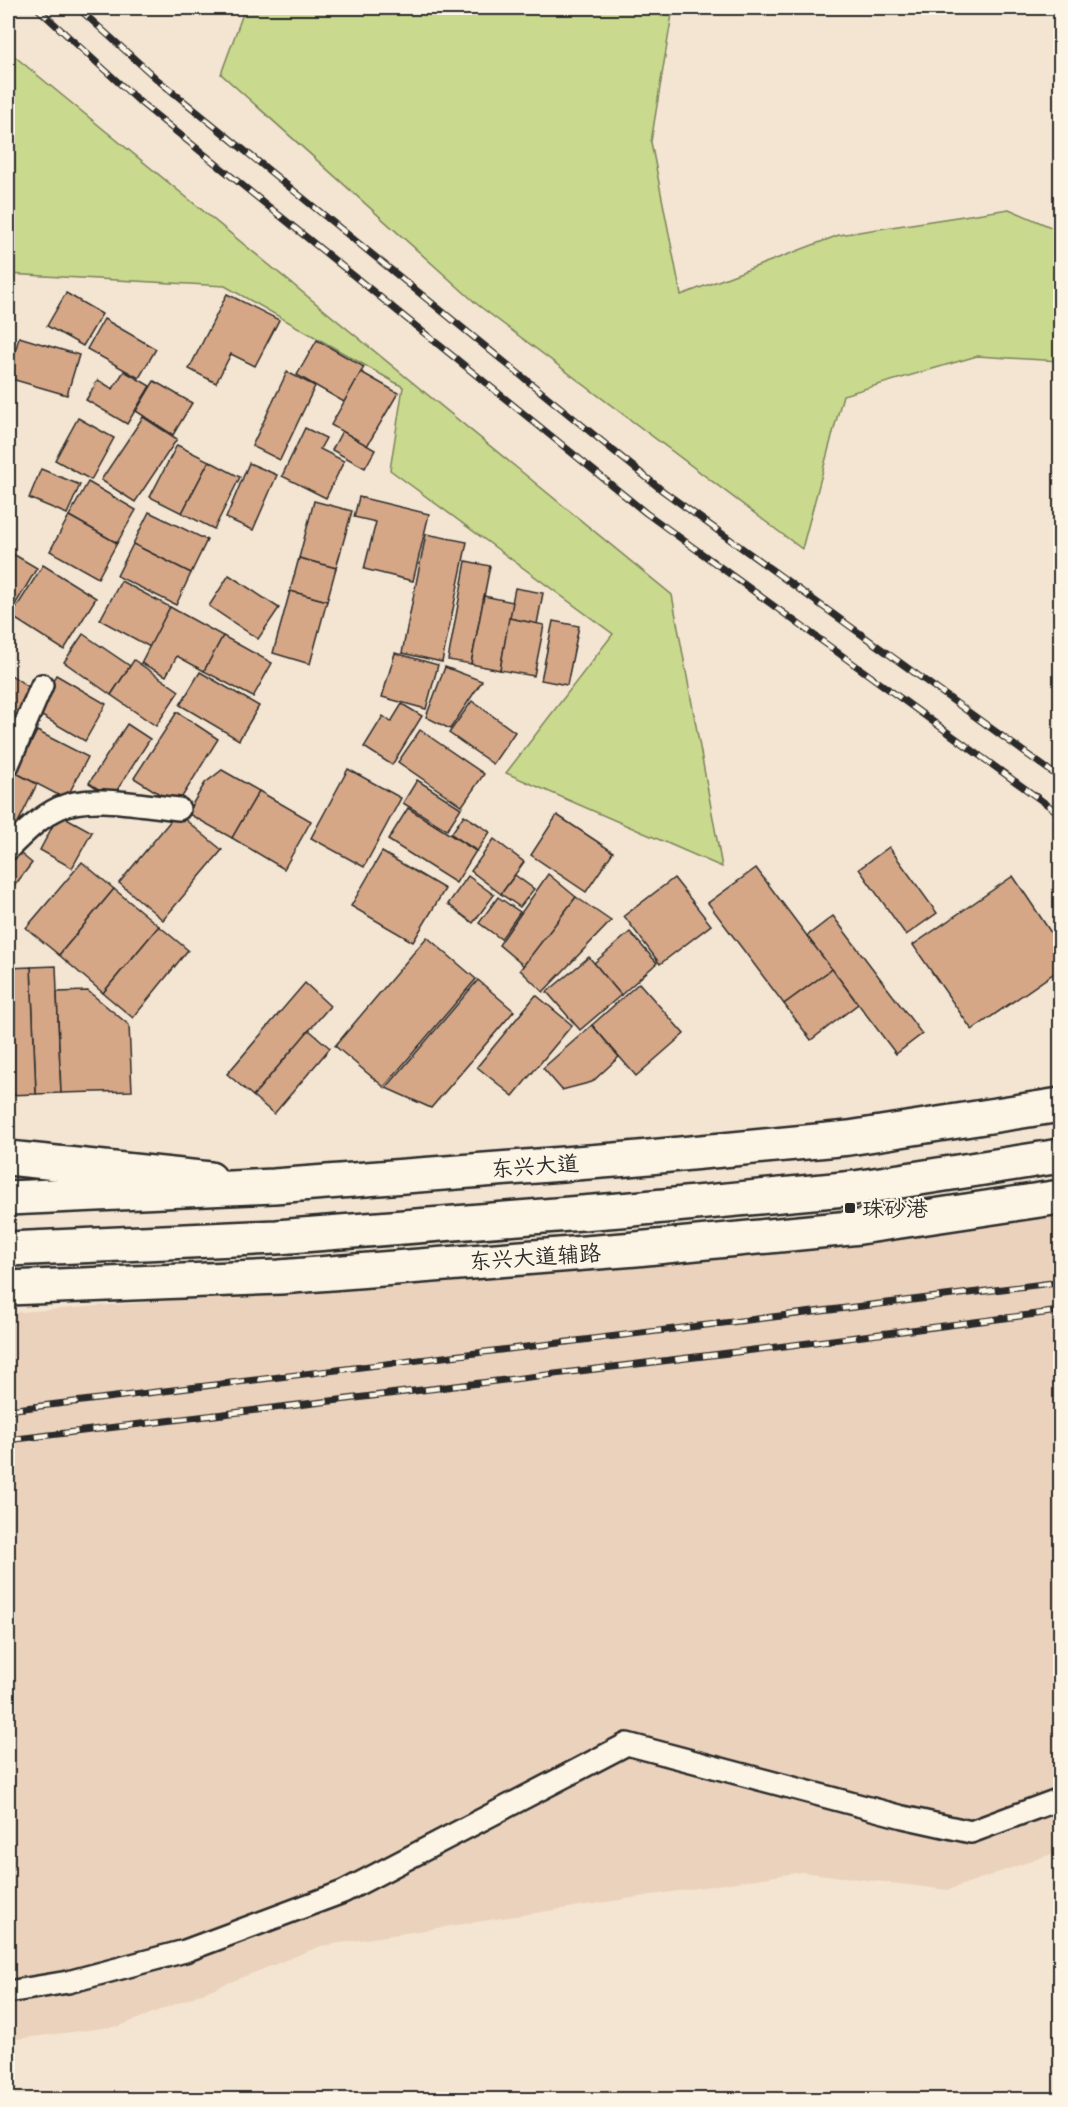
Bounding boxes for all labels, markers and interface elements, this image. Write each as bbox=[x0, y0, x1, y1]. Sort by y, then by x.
street label: 东兴大道 bbox=[490, 1148, 580, 1184]
place label: 珠砂港 bbox=[862, 1194, 928, 1223]
marker: 珠砂港 bbox=[843, 1201, 857, 1215]
street label: 东兴大道辅路 bbox=[468, 1238, 602, 1276]

